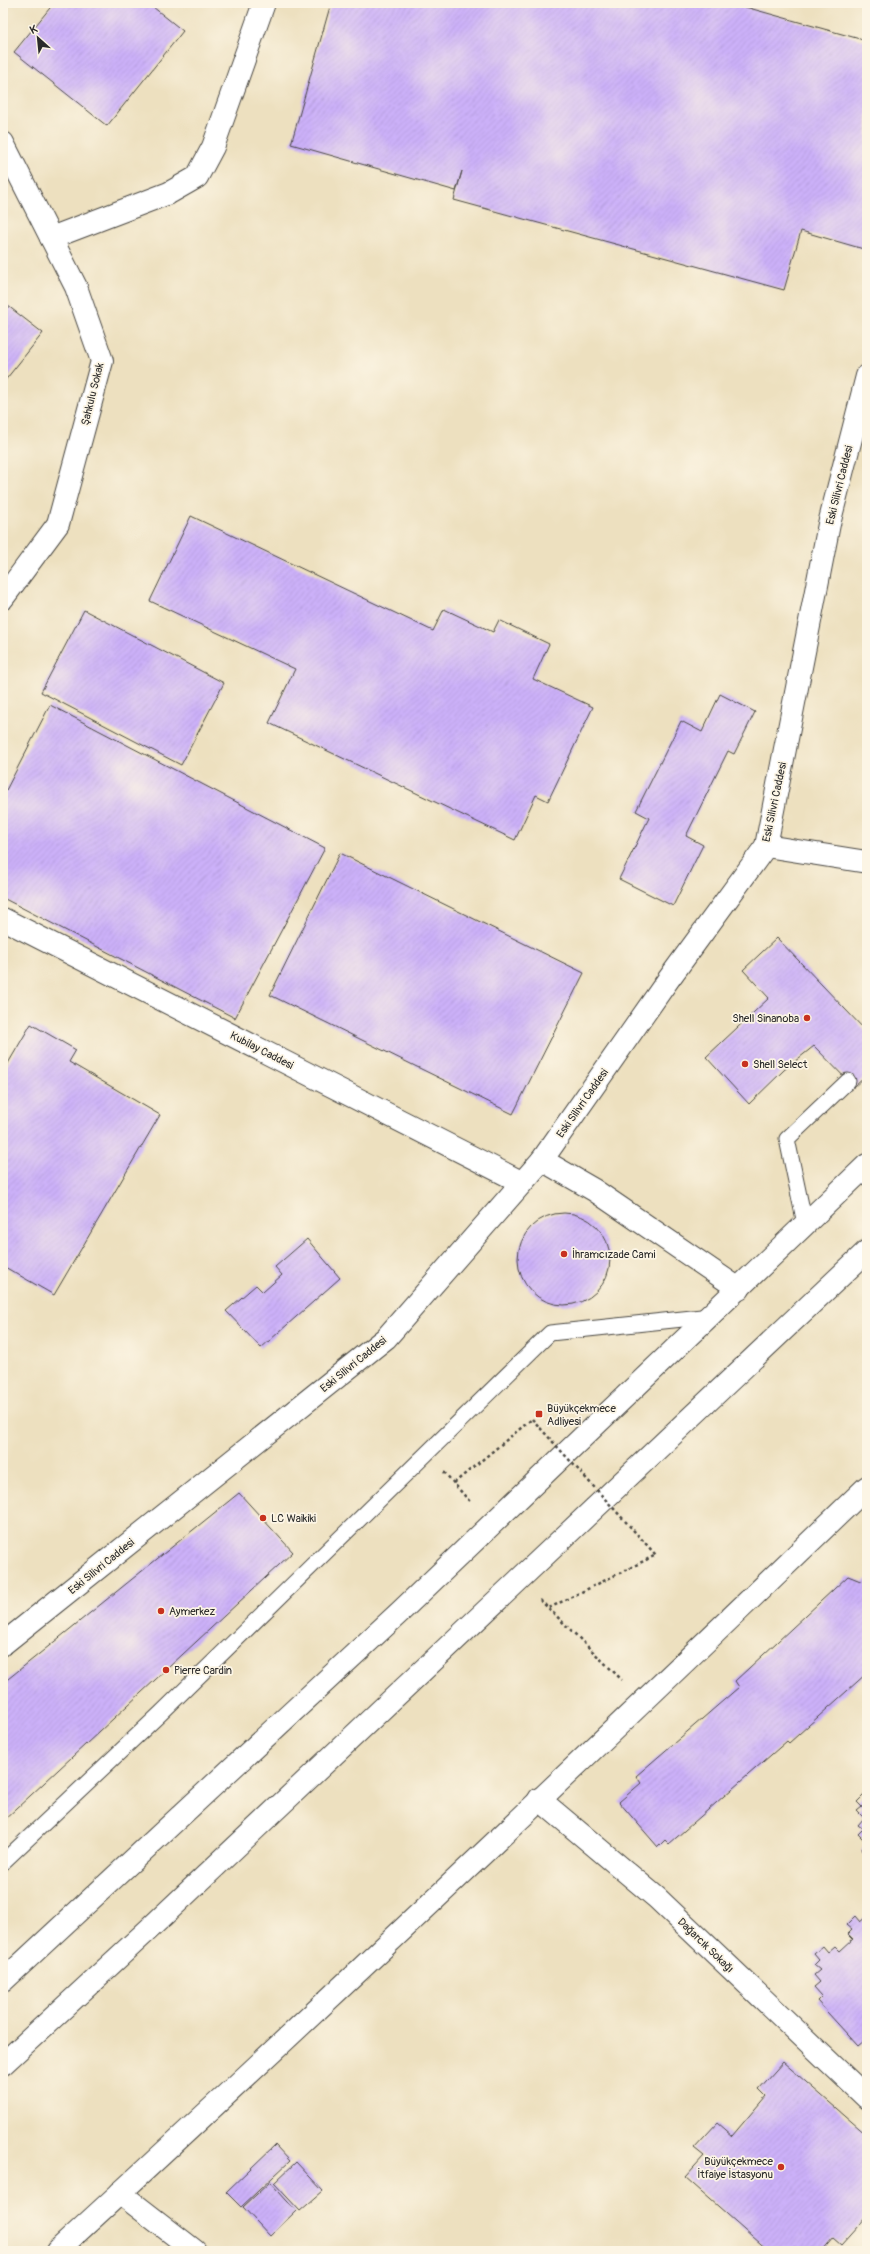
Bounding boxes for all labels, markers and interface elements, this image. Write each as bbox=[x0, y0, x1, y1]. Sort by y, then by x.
north arrow bbox=[18, 18, 58, 58]
text: K bbox=[28, 22, 40, 37]
street label: Şahkulu Sokak bbox=[78, 361, 107, 427]
street label: Eski Silivri Caddesi bbox=[823, 444, 856, 526]
street label: Eski Silivri Caddesi bbox=[760, 761, 789, 843]
place label: Shell Sinanoba bbox=[732, 1012, 799, 1025]
marker: Shell Sinanoba bbox=[802, 1013, 812, 1023]
street label: Kubilay Caddesi bbox=[228, 1029, 296, 1072]
place label: Shell Select bbox=[753, 1058, 808, 1071]
marker: Shell Select bbox=[740, 1059, 750, 1069]
street label: Eski Silivri Caddesi bbox=[554, 1066, 611, 1140]
place label: İhramcızade Cami bbox=[572, 1248, 655, 1261]
marker: İhramcızade Cami bbox=[559, 1249, 569, 1259]
street label: Eski Silivri Caddesi bbox=[318, 1334, 389, 1395]
place label: Büyükçekmece Adliyesi bbox=[547, 1402, 616, 1428]
marker: Büyükçekmece Adliyesi bbox=[534, 1409, 544, 1419]
place label: LC Waikiki bbox=[271, 1512, 316, 1525]
marker: LC Waikiki bbox=[258, 1513, 268, 1523]
street label: Eski Silivri Caddesi bbox=[66, 1536, 137, 1597]
place label: Aymerkez bbox=[169, 1605, 216, 1618]
marker: Aymerkez bbox=[156, 1606, 166, 1616]
place label: Pierre Cardin bbox=[174, 1664, 232, 1677]
marker: Pierre Cardin bbox=[161, 1665, 171, 1675]
street label: Dağarcık Sokağı bbox=[675, 1915, 736, 1975]
place label: Büyükçekmece İtfaiye İstasyonu bbox=[697, 2155, 774, 2181]
marker: Büyükçekmece İtfaiye İstasyonu bbox=[776, 2162, 786, 2172]

